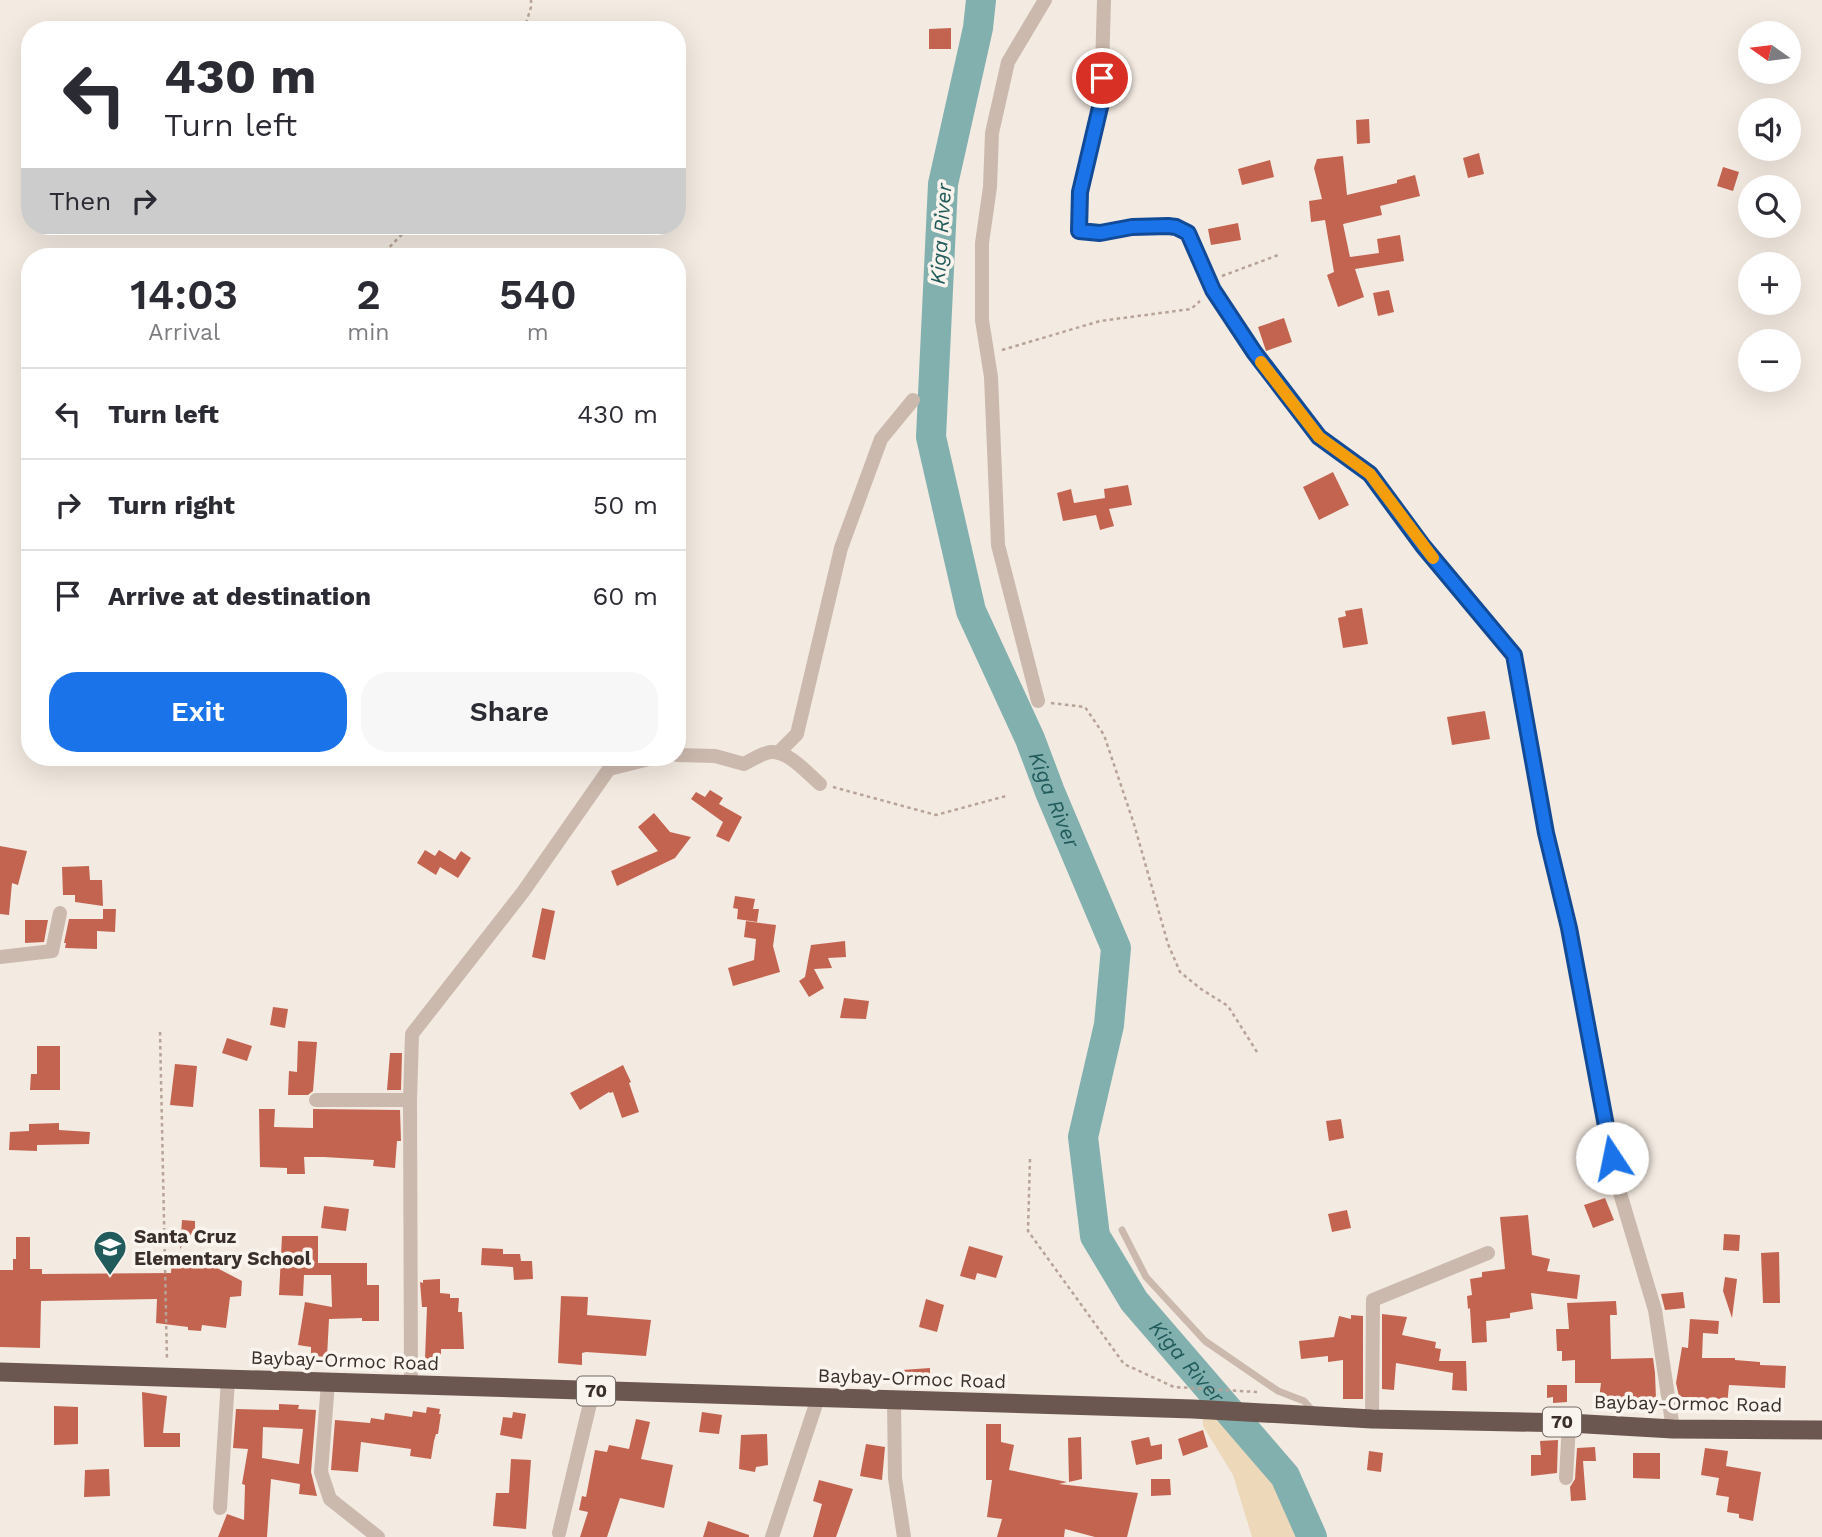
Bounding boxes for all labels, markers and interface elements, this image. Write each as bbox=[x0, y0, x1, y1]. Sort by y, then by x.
north arrow bbox=[1738, 21, 1801, 84]
map controls bbox=[1738, 21, 1801, 392]
text: 430 m bbox=[164, 47, 316, 105]
pin bbox=[1072, 48, 1132, 108]
icon: left bbox=[49, 49, 140, 140]
icon: arrive bbox=[1083, 59, 1121, 97]
button: sound bbox=[1738, 98, 1801, 161]
text: Turn left bbox=[164, 106, 297, 144]
button: search bbox=[1738, 175, 1801, 238]
icon: right bbox=[125, 182, 163, 220]
water label: Kiga River bbox=[924, 182, 957, 285]
text: Then bbox=[49, 186, 111, 216]
button: + bbox=[1738, 252, 1801, 315]
text: 14:03 bbox=[130, 270, 238, 319]
text: 2 bbox=[356, 270, 381, 319]
text: 540 bbox=[499, 270, 577, 319]
text: Arrival bbox=[148, 319, 220, 346]
text: min bbox=[347, 319, 390, 346]
text: m bbox=[527, 319, 549, 346]
button: − bbox=[1738, 329, 1801, 392]
icon: left bbox=[49, 395, 87, 433]
text: Turn left bbox=[108, 399, 219, 429]
text: 430 m bbox=[577, 399, 658, 429]
icon: right bbox=[49, 486, 87, 524]
text: Turn right bbox=[108, 490, 235, 520]
text: 50 m bbox=[593, 490, 658, 520]
icon: arrive bbox=[49, 577, 87, 615]
text: Arrive at destination bbox=[108, 581, 371, 611]
text: 60 m bbox=[592, 581, 658, 611]
button: Exit bbox=[49, 672, 347, 752]
button: Share bbox=[361, 672, 658, 752]
water label: Kiga River bbox=[1024, 748, 1085, 852]
position arrow bbox=[1575, 1121, 1649, 1195]
place label: Santa Cruz Elementary School bbox=[134, 1225, 312, 1270]
school or university icon: Santa Cruz Elementary School bbox=[91, 1228, 129, 1277]
water label: Kiga River bbox=[1144, 1315, 1230, 1409]
street label: Baybay-Ormoc Road bbox=[250, 1346, 440, 1375]
street label: Baybay-Ormoc Road bbox=[817, 1364, 1007, 1393]
road number: 70 bbox=[577, 1376, 615, 1406]
street label: Baybay-Ormoc Road bbox=[1594, 1390, 1782, 1417]
road number: 70 bbox=[1543, 1408, 1581, 1436]

